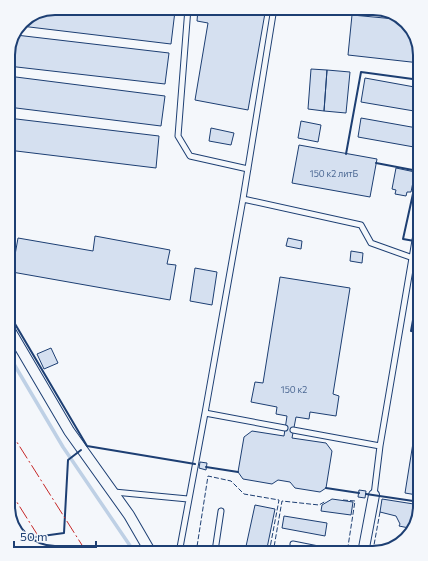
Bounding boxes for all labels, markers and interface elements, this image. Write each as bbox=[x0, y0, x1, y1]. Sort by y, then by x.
house number: 150 к2 литБ bbox=[310, 168, 359, 179]
house number: 150 к2 bbox=[281, 384, 307, 395]
scale bar bbox=[14, 523, 96, 549]
text: 50 m bbox=[20, 529, 48, 543]

